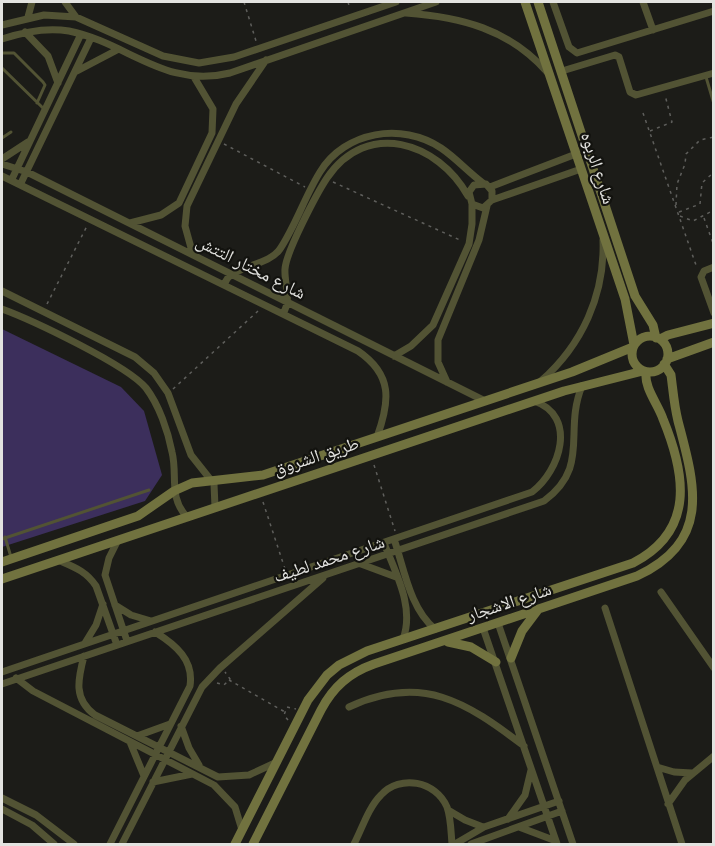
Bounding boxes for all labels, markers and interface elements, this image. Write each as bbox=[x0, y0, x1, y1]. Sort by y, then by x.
street label: شارع الربوه bbox=[576, 129, 620, 207]
street label: شارع مختار التتش bbox=[192, 230, 310, 304]
street label: طريق الشروق bbox=[270, 432, 362, 480]
street label: شارع محمد لطيف bbox=[271, 531, 387, 587]
street label: شارع الاشجار bbox=[463, 578, 554, 626]

